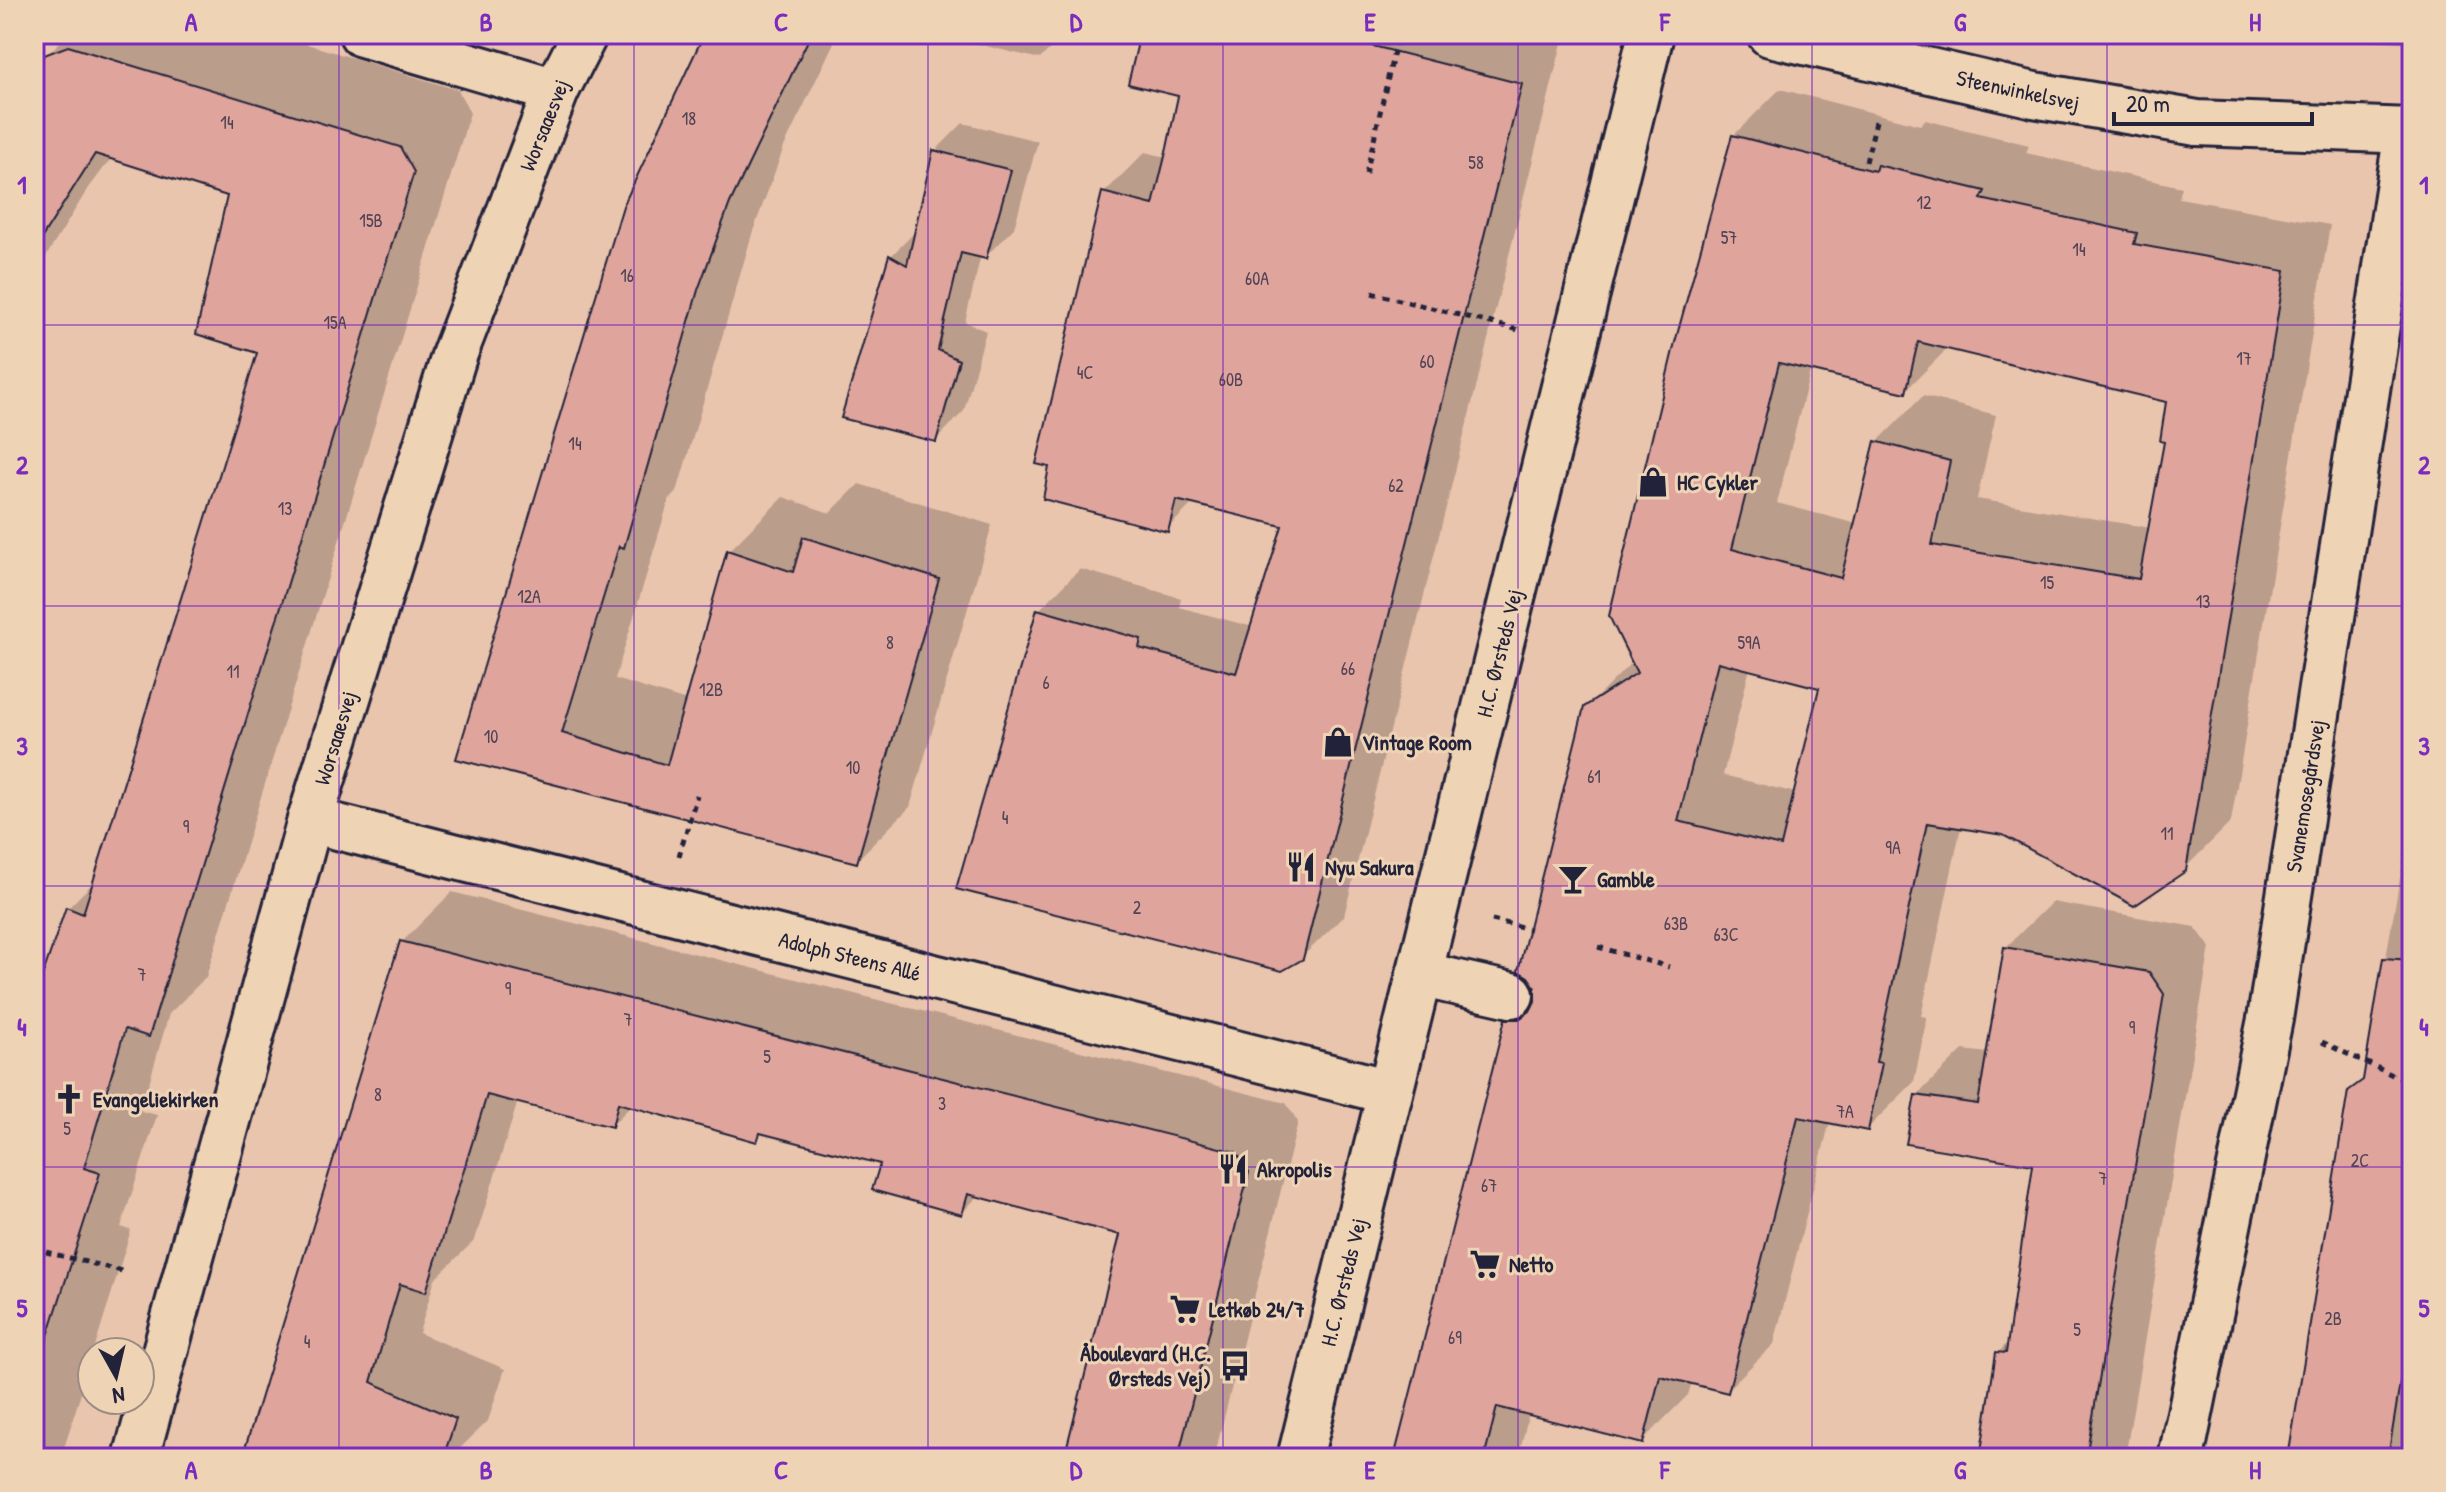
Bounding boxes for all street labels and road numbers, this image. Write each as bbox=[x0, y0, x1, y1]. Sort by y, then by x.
street label: Steenwinkelsvej bbox=[1954, 62, 2082, 118]
street label: Worsaaesvej bbox=[512, 75, 576, 175]
street label: H.C. Ørsteds Vej bbox=[1469, 586, 1529, 720]
street label: Worsaaesvej bbox=[307, 687, 363, 789]
street label: Svanemosegårdsvej bbox=[2278, 718, 2332, 874]
street label: Adolph Steens Allé bbox=[776, 924, 924, 988]
street label: H.C. Ørsteds Vej bbox=[1313, 1215, 1373, 1349]

